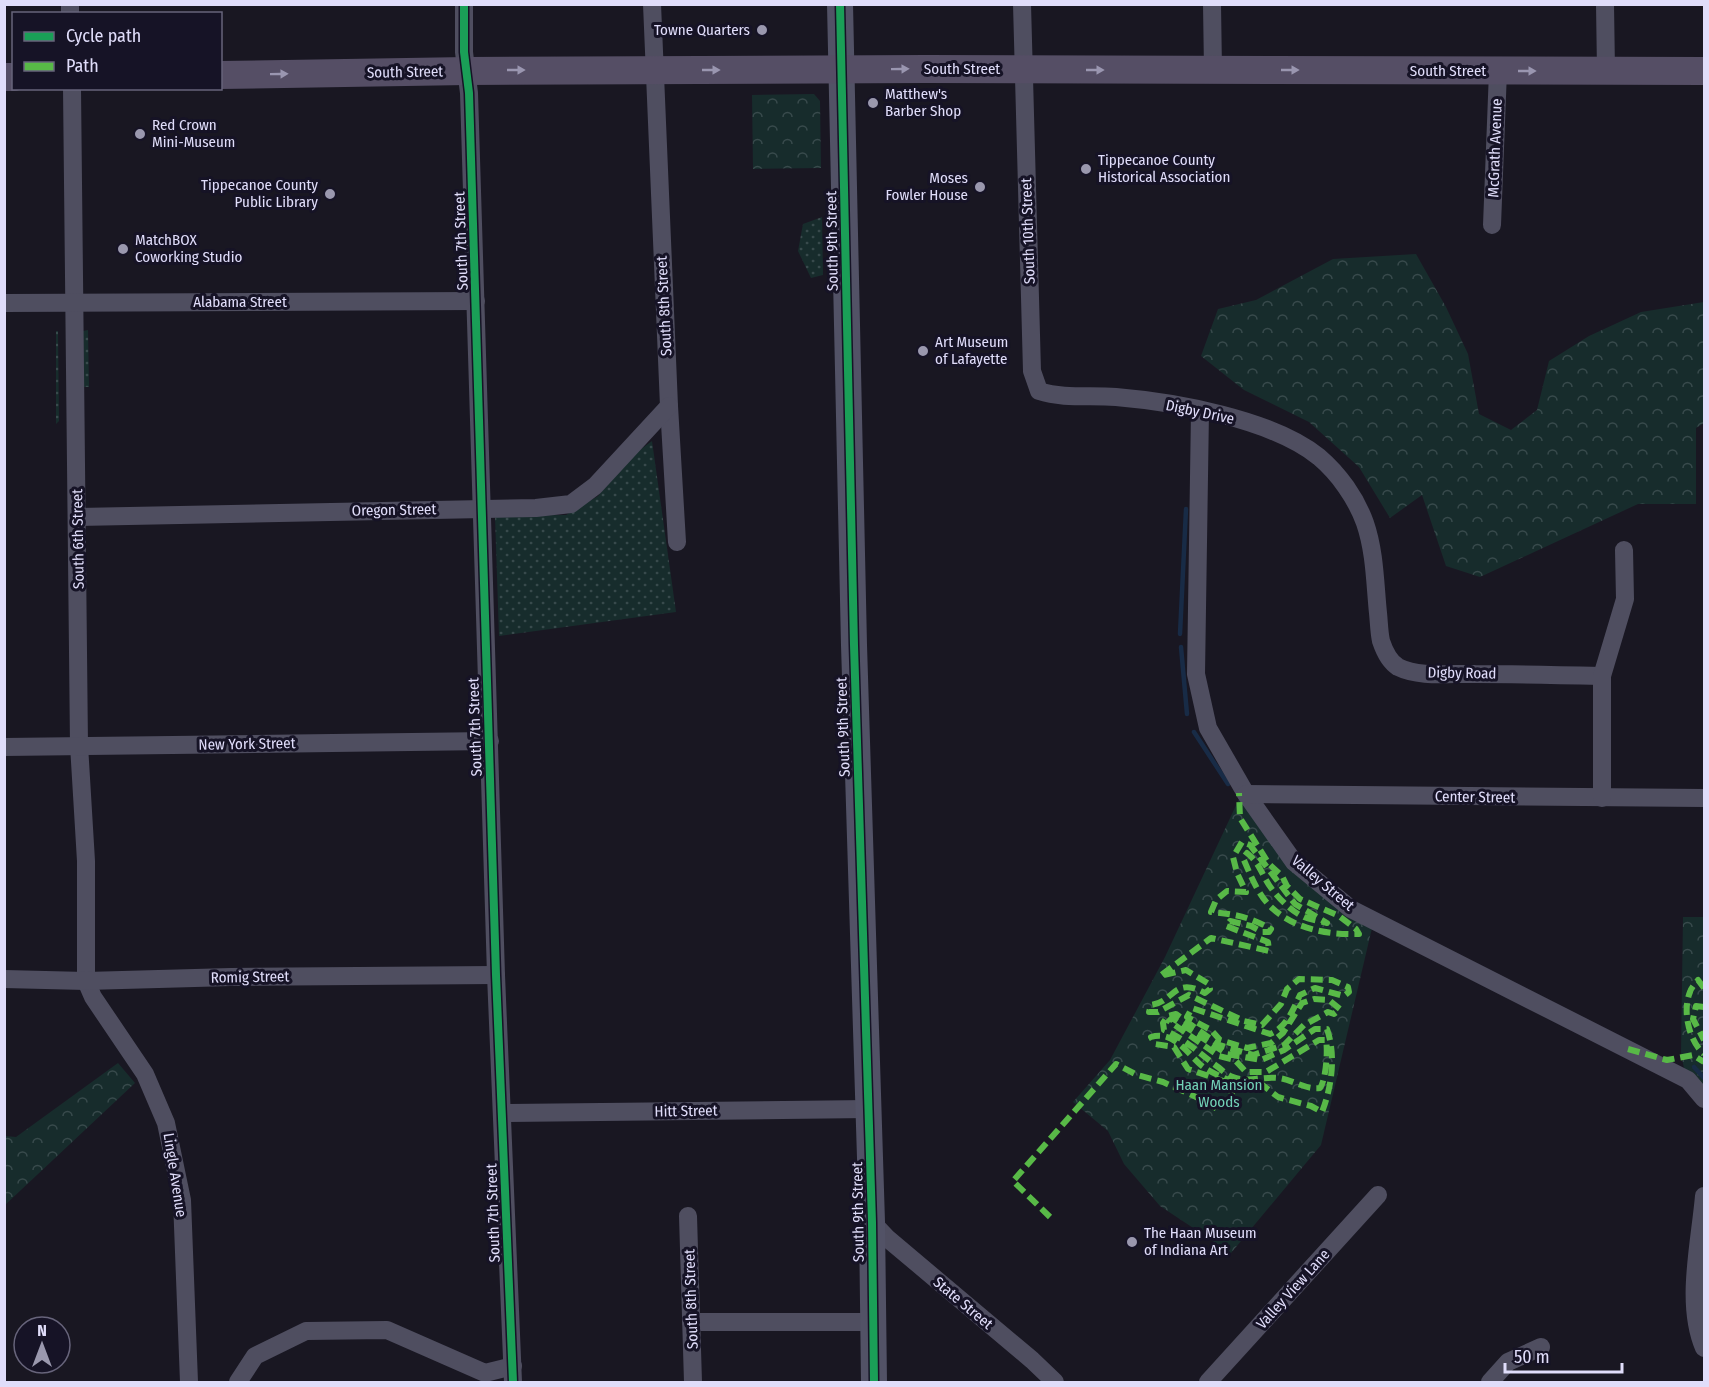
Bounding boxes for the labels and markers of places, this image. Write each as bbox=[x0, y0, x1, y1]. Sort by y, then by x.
place label: Towne Quarters bbox=[654, 21, 750, 39]
marker: Towne Quarters bbox=[755, 23, 769, 37]
place label: Matthew's Barber Shop bbox=[885, 85, 961, 120]
marker: Matthew's Barber Shop bbox=[866, 96, 880, 110]
place label: Red Crown Mini-Museum bbox=[152, 116, 235, 151]
marker: Red Crown Mini-Museum bbox=[133, 127, 147, 141]
place label: Tippecanoe County Historical Association bbox=[1098, 151, 1230, 186]
marker: Tippecanoe County Historical Association bbox=[1079, 162, 1093, 176]
place label: Moses Fowler House bbox=[886, 169, 968, 204]
place label: Tippecanoe County Public Library bbox=[201, 176, 318, 211]
marker: Moses Fowler House bbox=[973, 180, 987, 194]
marker: Tippecanoe County Public Library bbox=[323, 187, 337, 201]
place label: MatchBOX Coworking Studio bbox=[135, 231, 242, 266]
marker: MatchBOX Coworking Studio bbox=[116, 242, 130, 256]
place label: Art Museum of Lafayette bbox=[935, 333, 1008, 368]
marker: Art Museum of Lafayette bbox=[916, 344, 930, 358]
place label: The Haan Museum of Indiana Art bbox=[1144, 1224, 1257, 1259]
marker: The Haan Museum of Indiana Art bbox=[1125, 1235, 1139, 1249]

